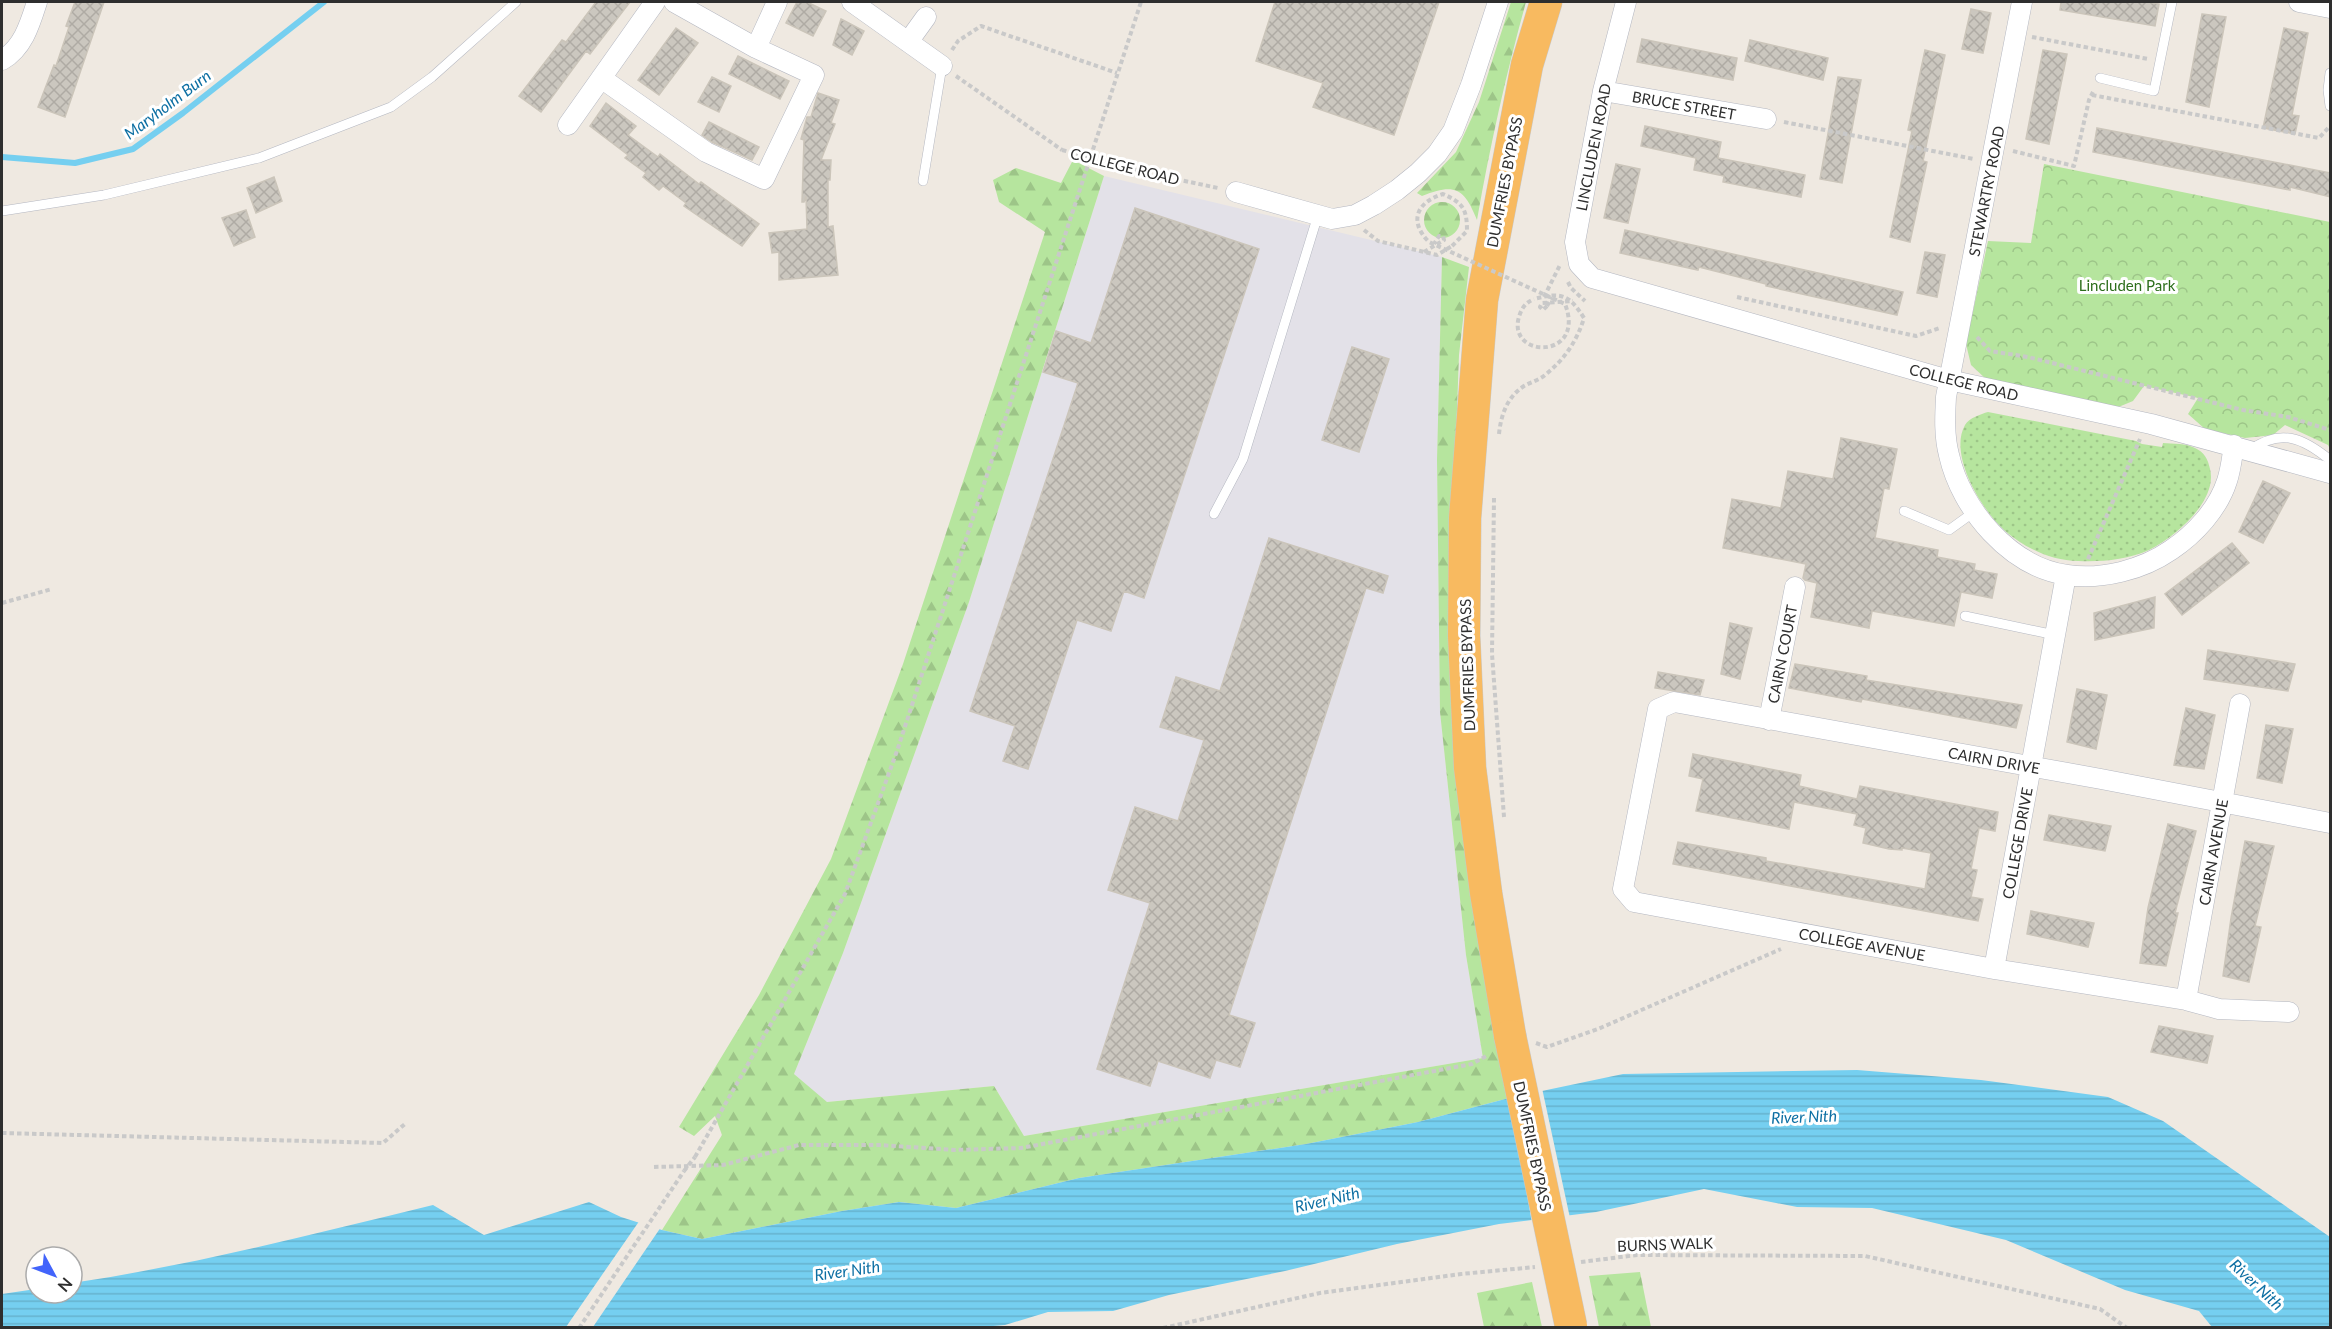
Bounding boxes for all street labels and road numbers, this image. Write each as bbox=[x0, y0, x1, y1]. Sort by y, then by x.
street label: LINCLUDEN ROAD bbox=[1572, 82, 1614, 212]
street label: BRUCE STREET bbox=[1631, 87, 1737, 123]
street label: DUMFRIES BYPASS bbox=[1483, 115, 1525, 249]
street label: STEWARTRY ROAD bbox=[1964, 124, 2008, 258]
street label: COLLEGE ROAD bbox=[1069, 144, 1181, 188]
street label: COLLEGE ROAD bbox=[1908, 360, 2020, 404]
street label: DUMFRIES BYPASS bbox=[1456, 598, 1478, 732]
street label: CAIRN COURT bbox=[1764, 603, 1800, 705]
street label: CAIRN DRIVE bbox=[1947, 743, 2041, 777]
street label: COLLEGE DRIVE bbox=[1998, 786, 2036, 900]
street label: CAIRN AVENUE bbox=[2195, 797, 2231, 907]
street label: COLLEGE AVENUE bbox=[1797, 924, 1927, 964]
street label: DUMFRIES BYPASS bbox=[1510, 1079, 1556, 1213]
street label: BURNS WALK bbox=[1617, 1233, 1713, 1255]

